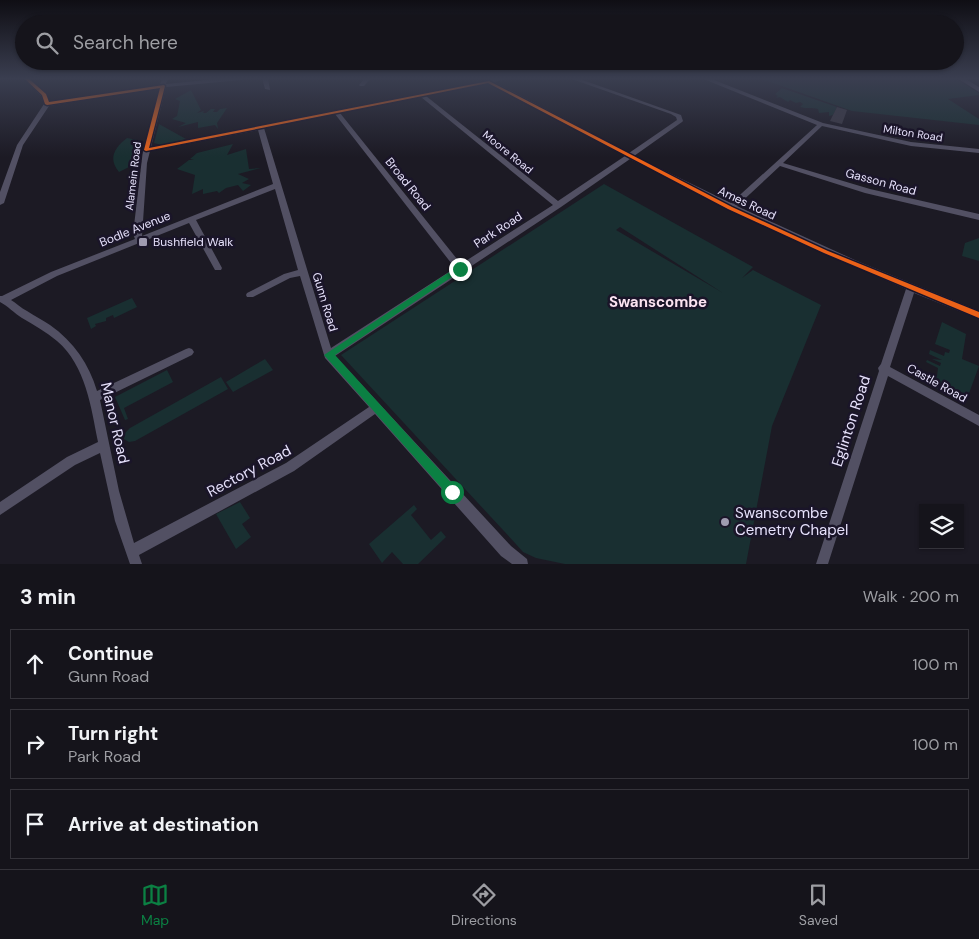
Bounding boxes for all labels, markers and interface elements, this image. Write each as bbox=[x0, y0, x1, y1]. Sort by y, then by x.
search box bbox=[15, 15, 964, 70]
icon: search bbox=[33, 29, 61, 57]
text: Search here bbox=[73, 30, 178, 55]
street label: Milton Road bbox=[882, 121, 944, 145]
street label: Moore Road bbox=[480, 127, 536, 177]
street label: Alamein Road bbox=[122, 141, 144, 211]
street label: Broad Road bbox=[382, 154, 434, 214]
street label: Gasson Road bbox=[844, 165, 918, 199]
street label: Ames Road bbox=[715, 183, 779, 223]
street label: Bodle Avenue bbox=[97, 207, 173, 251]
street label: Park Road bbox=[471, 208, 525, 252]
place label: Bushfield Walk bbox=[153, 234, 233, 250]
marker: Bushfield Walk bbox=[137, 236, 149, 248]
route end bbox=[449, 258, 472, 281]
street label: Gunn Road bbox=[308, 271, 342, 333]
district label: Swanscombe bbox=[609, 292, 707, 312]
street label: Castle Road bbox=[904, 360, 970, 406]
street label: Eglinton Road bbox=[827, 373, 875, 469]
street label: Manor Road bbox=[96, 380, 134, 466]
street label: Rectory Road bbox=[203, 440, 295, 502]
route start bbox=[441, 481, 464, 504]
place label: Swanscombe Cemetry Chapel bbox=[735, 503, 848, 540]
map controls bbox=[919, 504, 964, 549]
button: layers bbox=[919, 504, 964, 549]
marker: Swanscombe Cemetry Chapel bbox=[719, 516, 731, 528]
text: 3 min bbox=[20, 583, 76, 611]
text: Walk · 200 m bbox=[863, 586, 959, 607]
text: Continue bbox=[68, 641, 154, 666]
icon: ahead bbox=[21, 650, 49, 678]
text: 100 m bbox=[913, 654, 958, 675]
text: Gunn Road bbox=[68, 666, 149, 687]
text: Turn right bbox=[68, 721, 158, 746]
icon: right bbox=[21, 730, 49, 758]
text: 100 m bbox=[913, 734, 958, 755]
text: Park Road bbox=[68, 746, 141, 767]
icon: arrive bbox=[21, 810, 49, 838]
text: Arrive at destination bbox=[68, 812, 259, 837]
tab: Map bbox=[141, 881, 169, 929]
tab: Directions bbox=[451, 881, 517, 929]
tab: Saved bbox=[799, 881, 838, 929]

